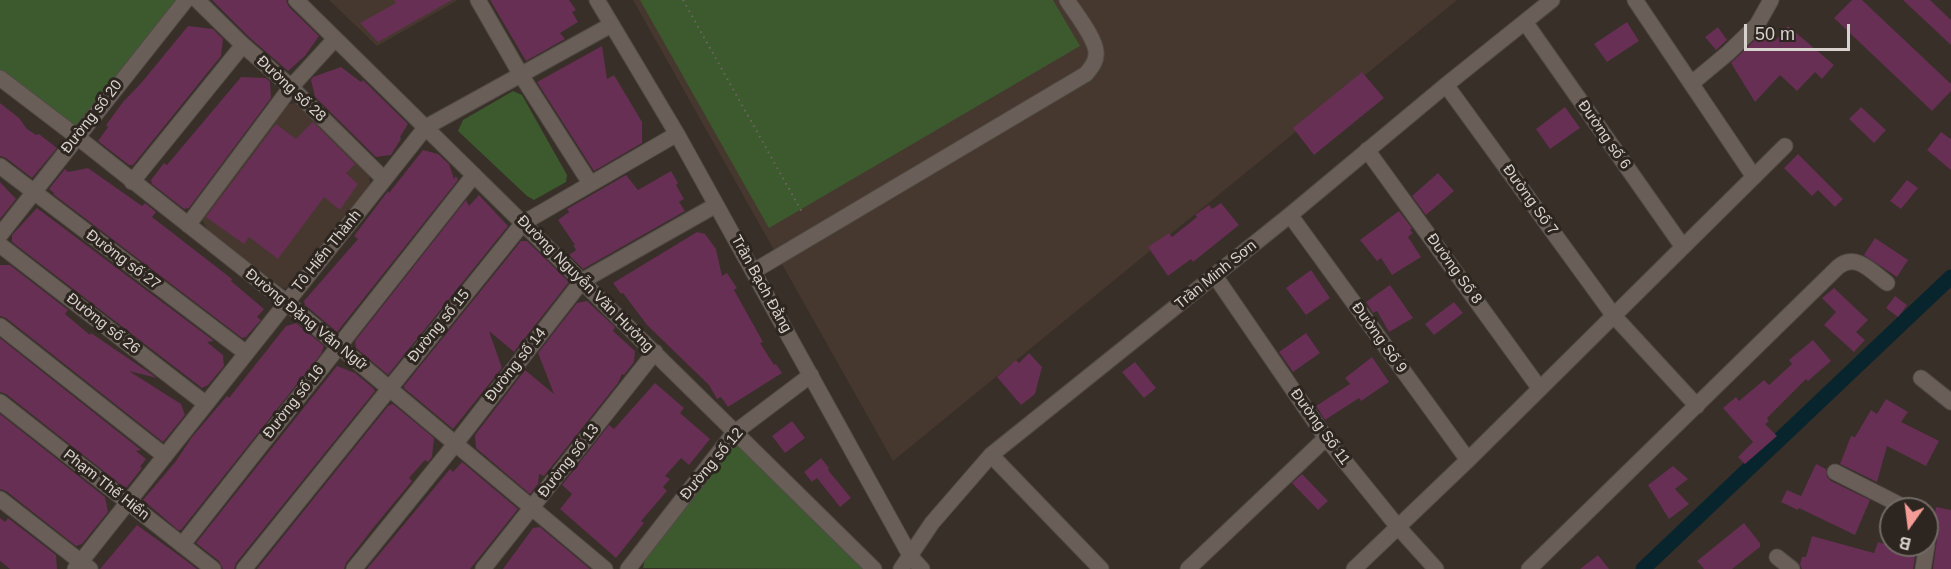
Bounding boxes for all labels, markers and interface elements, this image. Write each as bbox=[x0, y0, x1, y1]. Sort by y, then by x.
scale bar bbox=[1747, 12, 1854, 50]
text: 50 m bbox=[1755, 24, 1795, 44]
street label: Đường số 28 bbox=[253, 52, 329, 126]
street label: Đường số 20 bbox=[58, 77, 126, 157]
street label: Đường số 6 bbox=[1574, 97, 1634, 173]
street label: Đường Số 7 bbox=[1498, 161, 1562, 239]
street label: Tô Hiến Thành bbox=[289, 207, 365, 295]
street label: Đường Nguyễn Văn Hưởng bbox=[513, 212, 657, 356]
street label: Đường số 27 bbox=[82, 226, 164, 294]
street label: Đường Số 8 bbox=[1422, 230, 1486, 308]
street label: Trần Bạch Đằng bbox=[727, 232, 795, 336]
street label: Trần Minh Sơn bbox=[1172, 237, 1260, 313]
street label: Đường Đặng Văn Ngữ bbox=[241, 265, 371, 375]
street label: Đường số 15 bbox=[404, 286, 474, 366]
street label: Đường số 26 bbox=[63, 290, 143, 358]
street label: Đường Số 9 bbox=[1347, 299, 1411, 377]
street label: Đường số 14 bbox=[482, 325, 550, 405]
street label: Đường số 16 bbox=[260, 362, 328, 442]
street label: Đường Số 11 bbox=[1286, 385, 1354, 469]
street label: Đường số 13 bbox=[535, 421, 603, 501]
street label: Đường số 12 bbox=[677, 424, 747, 504]
street label: Phạm Thế Hiển bbox=[59, 446, 153, 524]
north arrow bbox=[1879, 497, 1939, 557]
text: B bbox=[1897, 533, 1913, 553]

